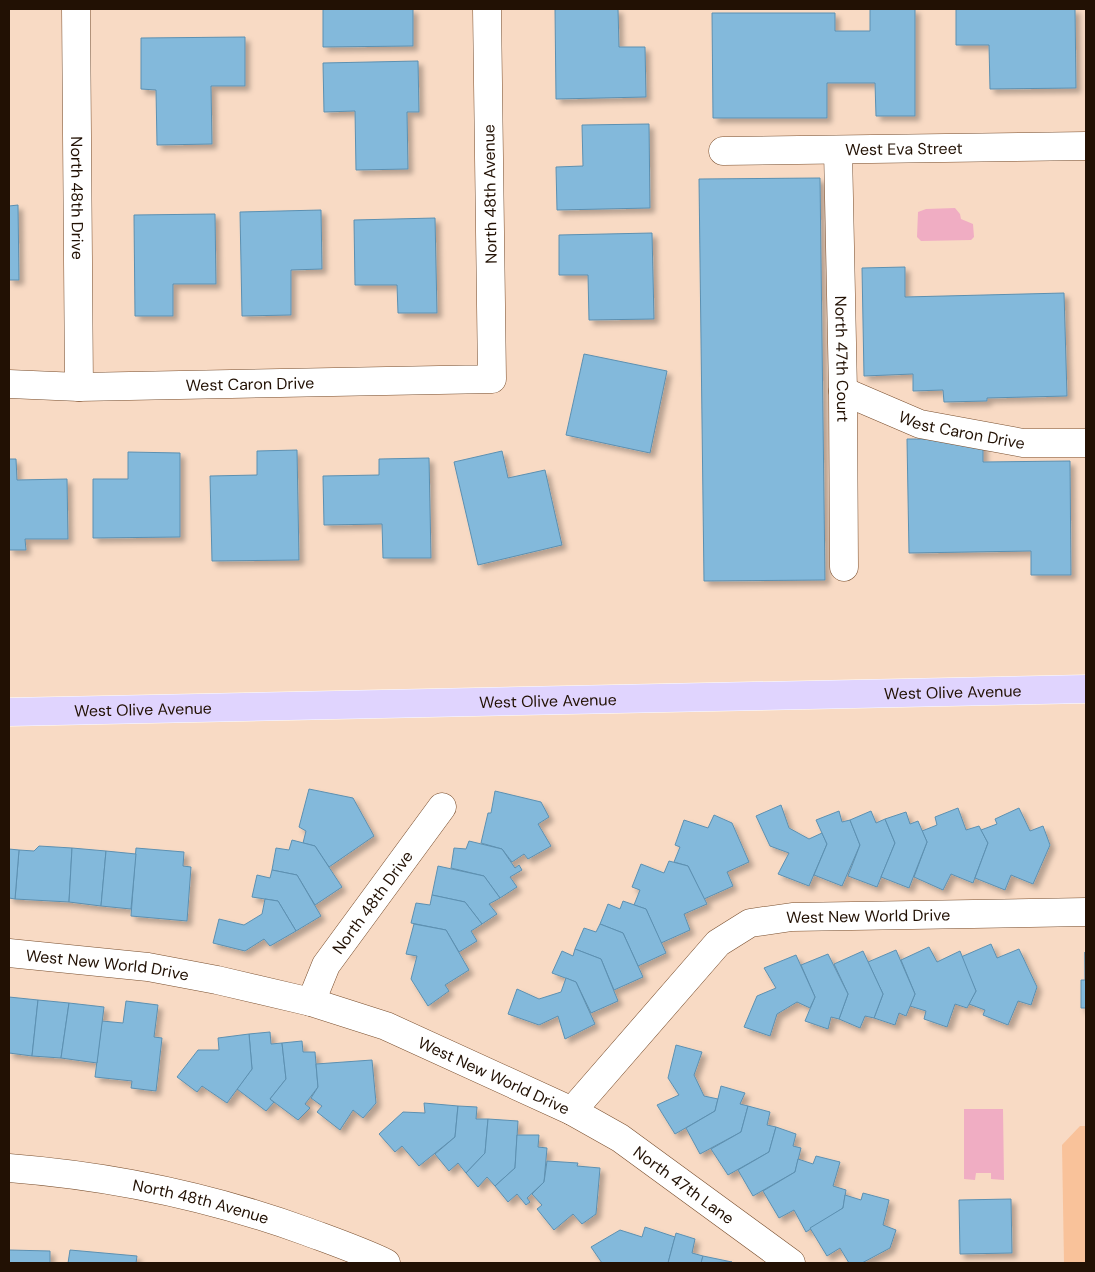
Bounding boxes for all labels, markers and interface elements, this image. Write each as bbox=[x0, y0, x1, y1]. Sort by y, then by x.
street label: North 48th Avenue bbox=[478, 124, 502, 264]
street label: North 48th Drive bbox=[67, 136, 88, 260]
street label: West Eva Street bbox=[845, 137, 963, 160]
street label: North 47th Court bbox=[831, 295, 854, 422]
street label: West Caron Drive bbox=[185, 372, 314, 395]
street label: West Caron Drive bbox=[896, 406, 1027, 454]
street label: West Olive Avenue bbox=[884, 680, 1022, 704]
street label: West Olive Avenue bbox=[479, 689, 617, 712]
street label: West Olive Avenue bbox=[74, 697, 212, 721]
street label: North 48th Drive bbox=[327, 846, 417, 958]
street label: West New World Drive bbox=[786, 904, 951, 928]
street label: West New World Drive bbox=[25, 944, 191, 985]
street label: West New World Drive bbox=[415, 1032, 573, 1119]
street label: North 47th Lane bbox=[629, 1141, 738, 1229]
street label: North 48th Avenue bbox=[131, 1174, 272, 1228]

